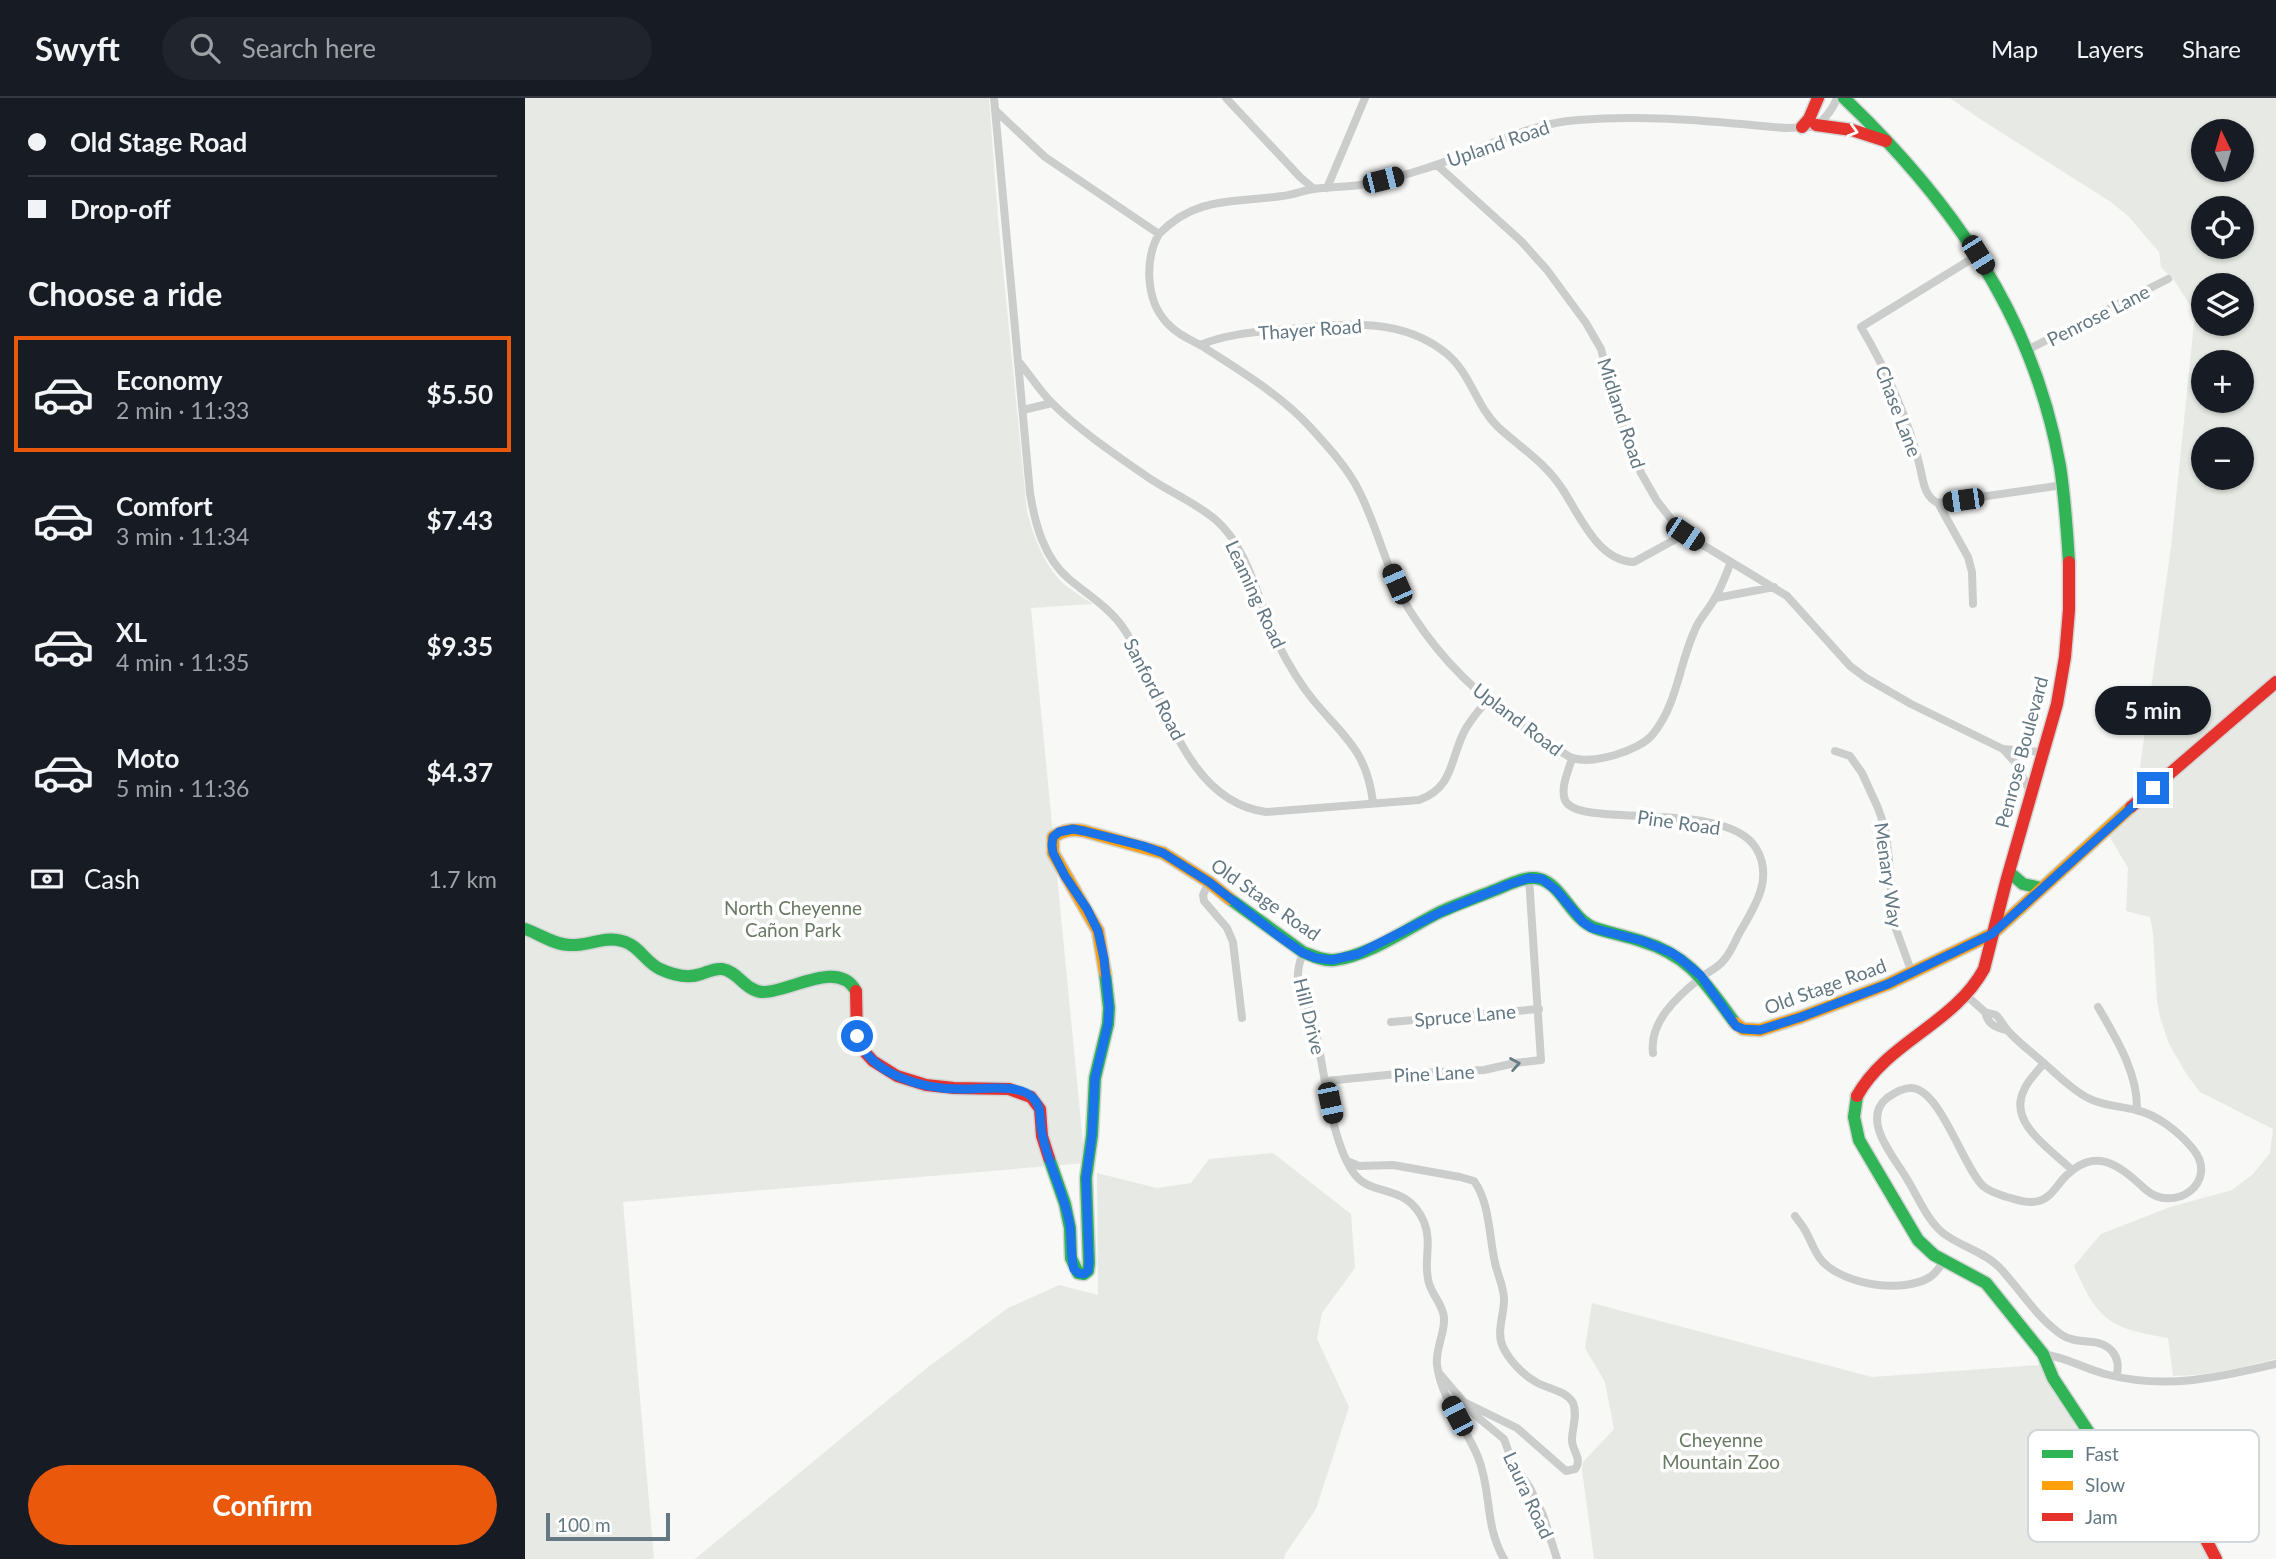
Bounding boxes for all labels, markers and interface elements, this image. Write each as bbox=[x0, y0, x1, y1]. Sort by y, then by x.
search box bbox=[162, 17, 652, 80]
text: Swyft bbox=[35, 28, 120, 68]
icon: search bbox=[186, 29, 224, 67]
text: Search here bbox=[242, 32, 376, 64]
text: Map bbox=[1991, 34, 2038, 63]
text: Layers bbox=[2076, 34, 2144, 63]
text: Share bbox=[2182, 34, 2241, 63]
street label: Upland Road bbox=[1444, 115, 1552, 171]
north arrow bbox=[2191, 119, 2254, 182]
map controls bbox=[2191, 119, 2254, 490]
one-way arrow bbox=[1846, 123, 1858, 137]
text: Old Stage Road bbox=[70, 126, 247, 158]
car bbox=[1361, 165, 1406, 195]
text: Drop-off bbox=[70, 193, 171, 225]
button: locate bbox=[2191, 196, 2254, 259]
car bbox=[1958, 232, 1999, 278]
button: layers bbox=[2191, 273, 2254, 336]
text: Choose a ride bbox=[28, 274, 222, 313]
street label: Penrose Lane bbox=[2043, 279, 2153, 351]
street label: Thayer Road bbox=[1257, 314, 1363, 344]
button: + bbox=[2191, 350, 2254, 413]
street label: Midland Road bbox=[1593, 355, 1651, 471]
street label: Chase Lane bbox=[1871, 362, 1927, 460]
icon: car bbox=[32, 363, 95, 426]
text: Economy bbox=[116, 364, 222, 396]
text: $5.50 bbox=[427, 378, 493, 410]
text: 2 min · 11:33 bbox=[116, 396, 249, 424]
button: − bbox=[2191, 427, 2254, 490]
car bbox=[1941, 487, 1986, 513]
icon: car bbox=[32, 489, 95, 552]
text: Comfort bbox=[116, 490, 213, 522]
text: $7.43 bbox=[427, 504, 493, 536]
car bbox=[1662, 514, 1709, 554]
text: 3 min · 11:34 bbox=[116, 522, 249, 550]
street label: Leaming Road bbox=[1221, 536, 1291, 652]
car bbox=[1379, 561, 1416, 607]
icon: car bbox=[32, 615, 95, 678]
text: XL bbox=[116, 616, 147, 648]
text: $9.35 bbox=[427, 630, 493, 662]
street label: Sanford Road bbox=[1119, 634, 1191, 744]
text: 4 min · 11:35 bbox=[116, 648, 249, 676]
street label: Penrose Boulevard bbox=[1990, 674, 2052, 830]
street label: Upland Road bbox=[1469, 678, 1567, 760]
callout: 5 min bbox=[2095, 686, 2211, 736]
text: 5 min bbox=[2124, 696, 2182, 724]
icon: car bbox=[32, 741, 95, 804]
text: Moto bbox=[116, 742, 179, 774]
text: $4.37 bbox=[427, 756, 493, 788]
route end bbox=[2137, 772, 2169, 804]
text: 5 min · 11:36 bbox=[116, 774, 249, 802]
street label: Pine Road bbox=[1636, 805, 1722, 839]
street label: Menary Way bbox=[1870, 821, 1908, 929]
street label: Old Stage Road bbox=[1207, 853, 1325, 945]
icon: cash bbox=[28, 860, 66, 898]
text: Cash bbox=[84, 863, 140, 895]
text: 1.7 km bbox=[428, 865, 497, 893]
park label: North Cheyenne Cañon Park bbox=[724, 896, 862, 941]
street label: Old Stage Road bbox=[1761, 953, 1889, 1019]
street label: Hill Drive bbox=[1289, 975, 1331, 1057]
street label: Spruce Lane bbox=[1413, 999, 1517, 1031]
route start bbox=[841, 1020, 873, 1052]
one-way arrow bbox=[1509, 1057, 1521, 1072]
street label: Pine Lane bbox=[1393, 1059, 1475, 1087]
car bbox=[1316, 1080, 1345, 1126]
car bbox=[1438, 1393, 1477, 1439]
park label: Cheyenne Mountain Zoo bbox=[1662, 1428, 1780, 1473]
legend bbox=[2028, 1430, 2259, 1542]
text: Fast bbox=[2085, 1442, 2119, 1465]
street label: Laura Road bbox=[1499, 1448, 1559, 1542]
button: Confirm bbox=[28, 1465, 497, 1545]
text: Slow bbox=[2085, 1473, 2125, 1496]
text: Jam bbox=[2085, 1505, 2118, 1528]
scale bar bbox=[546, 1510, 670, 1542]
text: 100 m bbox=[557, 1513, 611, 1536]

